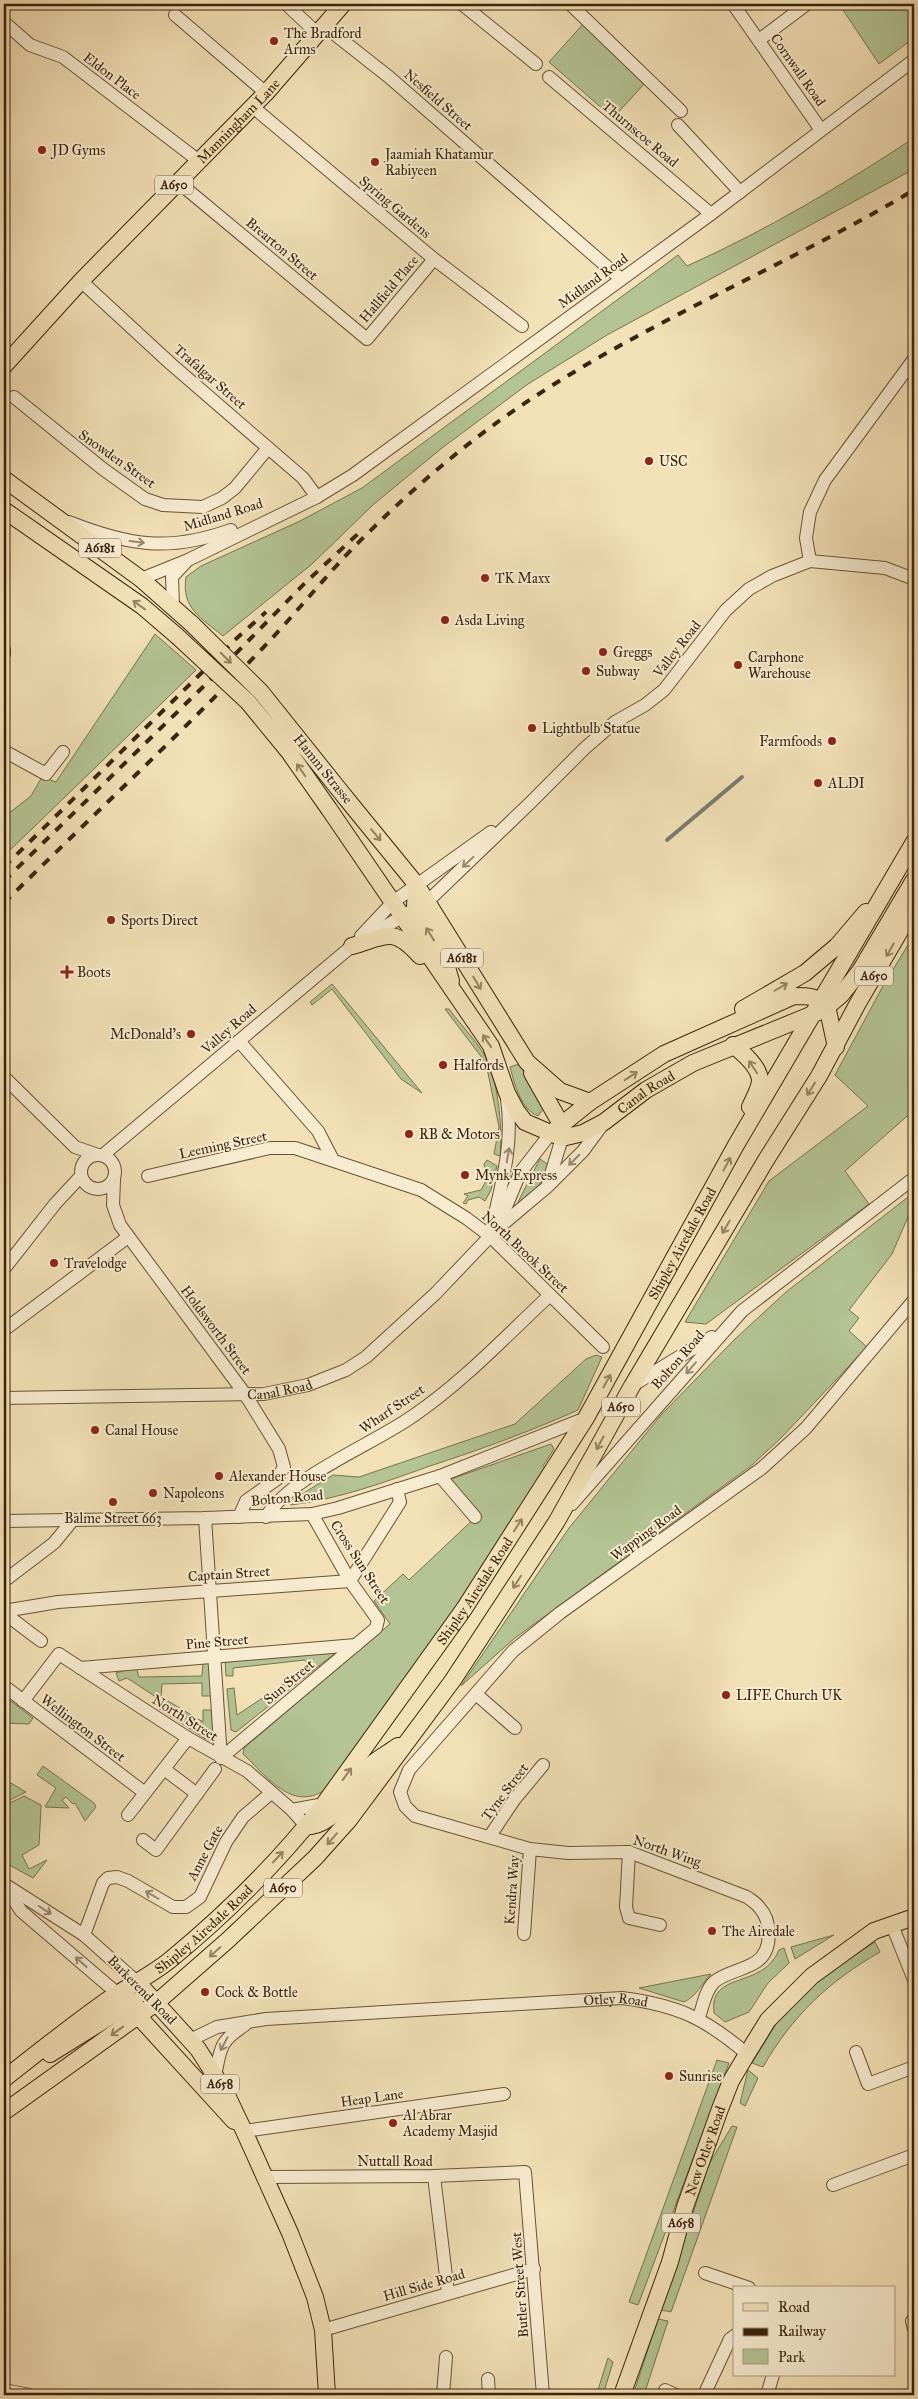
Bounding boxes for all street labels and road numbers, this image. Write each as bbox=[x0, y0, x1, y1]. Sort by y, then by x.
street label: Cornwall Road bbox=[767, 30, 829, 110]
street label: Eldon Place bbox=[80, 49, 144, 103]
street label: Nesfield Street bbox=[400, 66, 476, 134]
street label: Manningham Lane bbox=[193, 75, 283, 167]
street label: Thurnscoe Road bbox=[598, 97, 682, 171]
street label: Spring Gardens bbox=[356, 172, 434, 242]
road number: A650 bbox=[155, 176, 193, 194]
street label: Brearton Street bbox=[243, 214, 322, 284]
street label: Midland Road bbox=[555, 250, 631, 312]
street label: Hallfield Place bbox=[356, 252, 422, 326]
street label: Trafalgar Street bbox=[170, 341, 250, 413]
street label: Snowden Street bbox=[75, 426, 159, 492]
street label: Midland Road bbox=[181, 495, 265, 535]
road number: A6181 bbox=[79, 538, 121, 558]
street label: Valley Road bbox=[649, 617, 704, 682]
street label: Hamm Strasse bbox=[290, 731, 356, 807]
road number: A6181 bbox=[441, 948, 483, 968]
road number: A650 bbox=[855, 966, 893, 986]
street label: Valley Road bbox=[197, 1001, 260, 1058]
street label: Canal Road bbox=[614, 1067, 678, 1117]
street label: Leeming Street bbox=[177, 1127, 269, 1163]
street label: Shipley Airedale Road bbox=[644, 1184, 720, 1302]
street label: North Brook Street bbox=[478, 1207, 572, 1297]
street label: Holdsworth Street bbox=[177, 1282, 255, 1378]
street label: Bolton Road bbox=[648, 1327, 708, 1393]
street label: Canal Road bbox=[247, 1376, 315, 1403]
street label: Wharf Street bbox=[356, 1381, 428, 1437]
road number: A650 bbox=[602, 1398, 640, 1416]
street label: Bolton Road bbox=[250, 1486, 324, 1510]
street label: Wapping Road bbox=[607, 1502, 685, 1564]
street label: Cross Sun Street bbox=[327, 1517, 393, 1607]
street label: Shipley Airedale Road bbox=[433, 1534, 516, 1648]
street label: Captain Street bbox=[187, 1563, 271, 1585]
street label: Pine Street bbox=[185, 1631, 249, 1653]
street label: Sun Street bbox=[260, 1656, 318, 1708]
street label: Wellington Street bbox=[37, 1691, 129, 1765]
street label: North Street bbox=[149, 1691, 221, 1745]
street label: Tyne Street bbox=[478, 1760, 532, 1824]
street label: Anne Gate bbox=[183, 1822, 227, 1885]
street label: North Wing bbox=[631, 1831, 704, 1871]
street label: Kendra Way bbox=[501, 1854, 523, 1925]
road number: A650 bbox=[264, 1879, 302, 1898]
street label: Shipley Airedale Road bbox=[151, 1881, 256, 1977]
street label: Barkerend Road bbox=[104, 1952, 180, 2028]
street label: Otley Road bbox=[583, 1989, 649, 2010]
road number: A658 bbox=[201, 2074, 239, 2094]
street label: Heap Lane bbox=[339, 2085, 405, 2111]
street label: New Otley Road bbox=[681, 2104, 729, 2198]
street label: Nuttall Road bbox=[357, 2153, 433, 2170]
road number: A658 bbox=[662, 2214, 700, 2232]
street label: Butler Street West bbox=[508, 2232, 532, 2338]
street label: Hill Side Road bbox=[381, 2265, 467, 2305]

